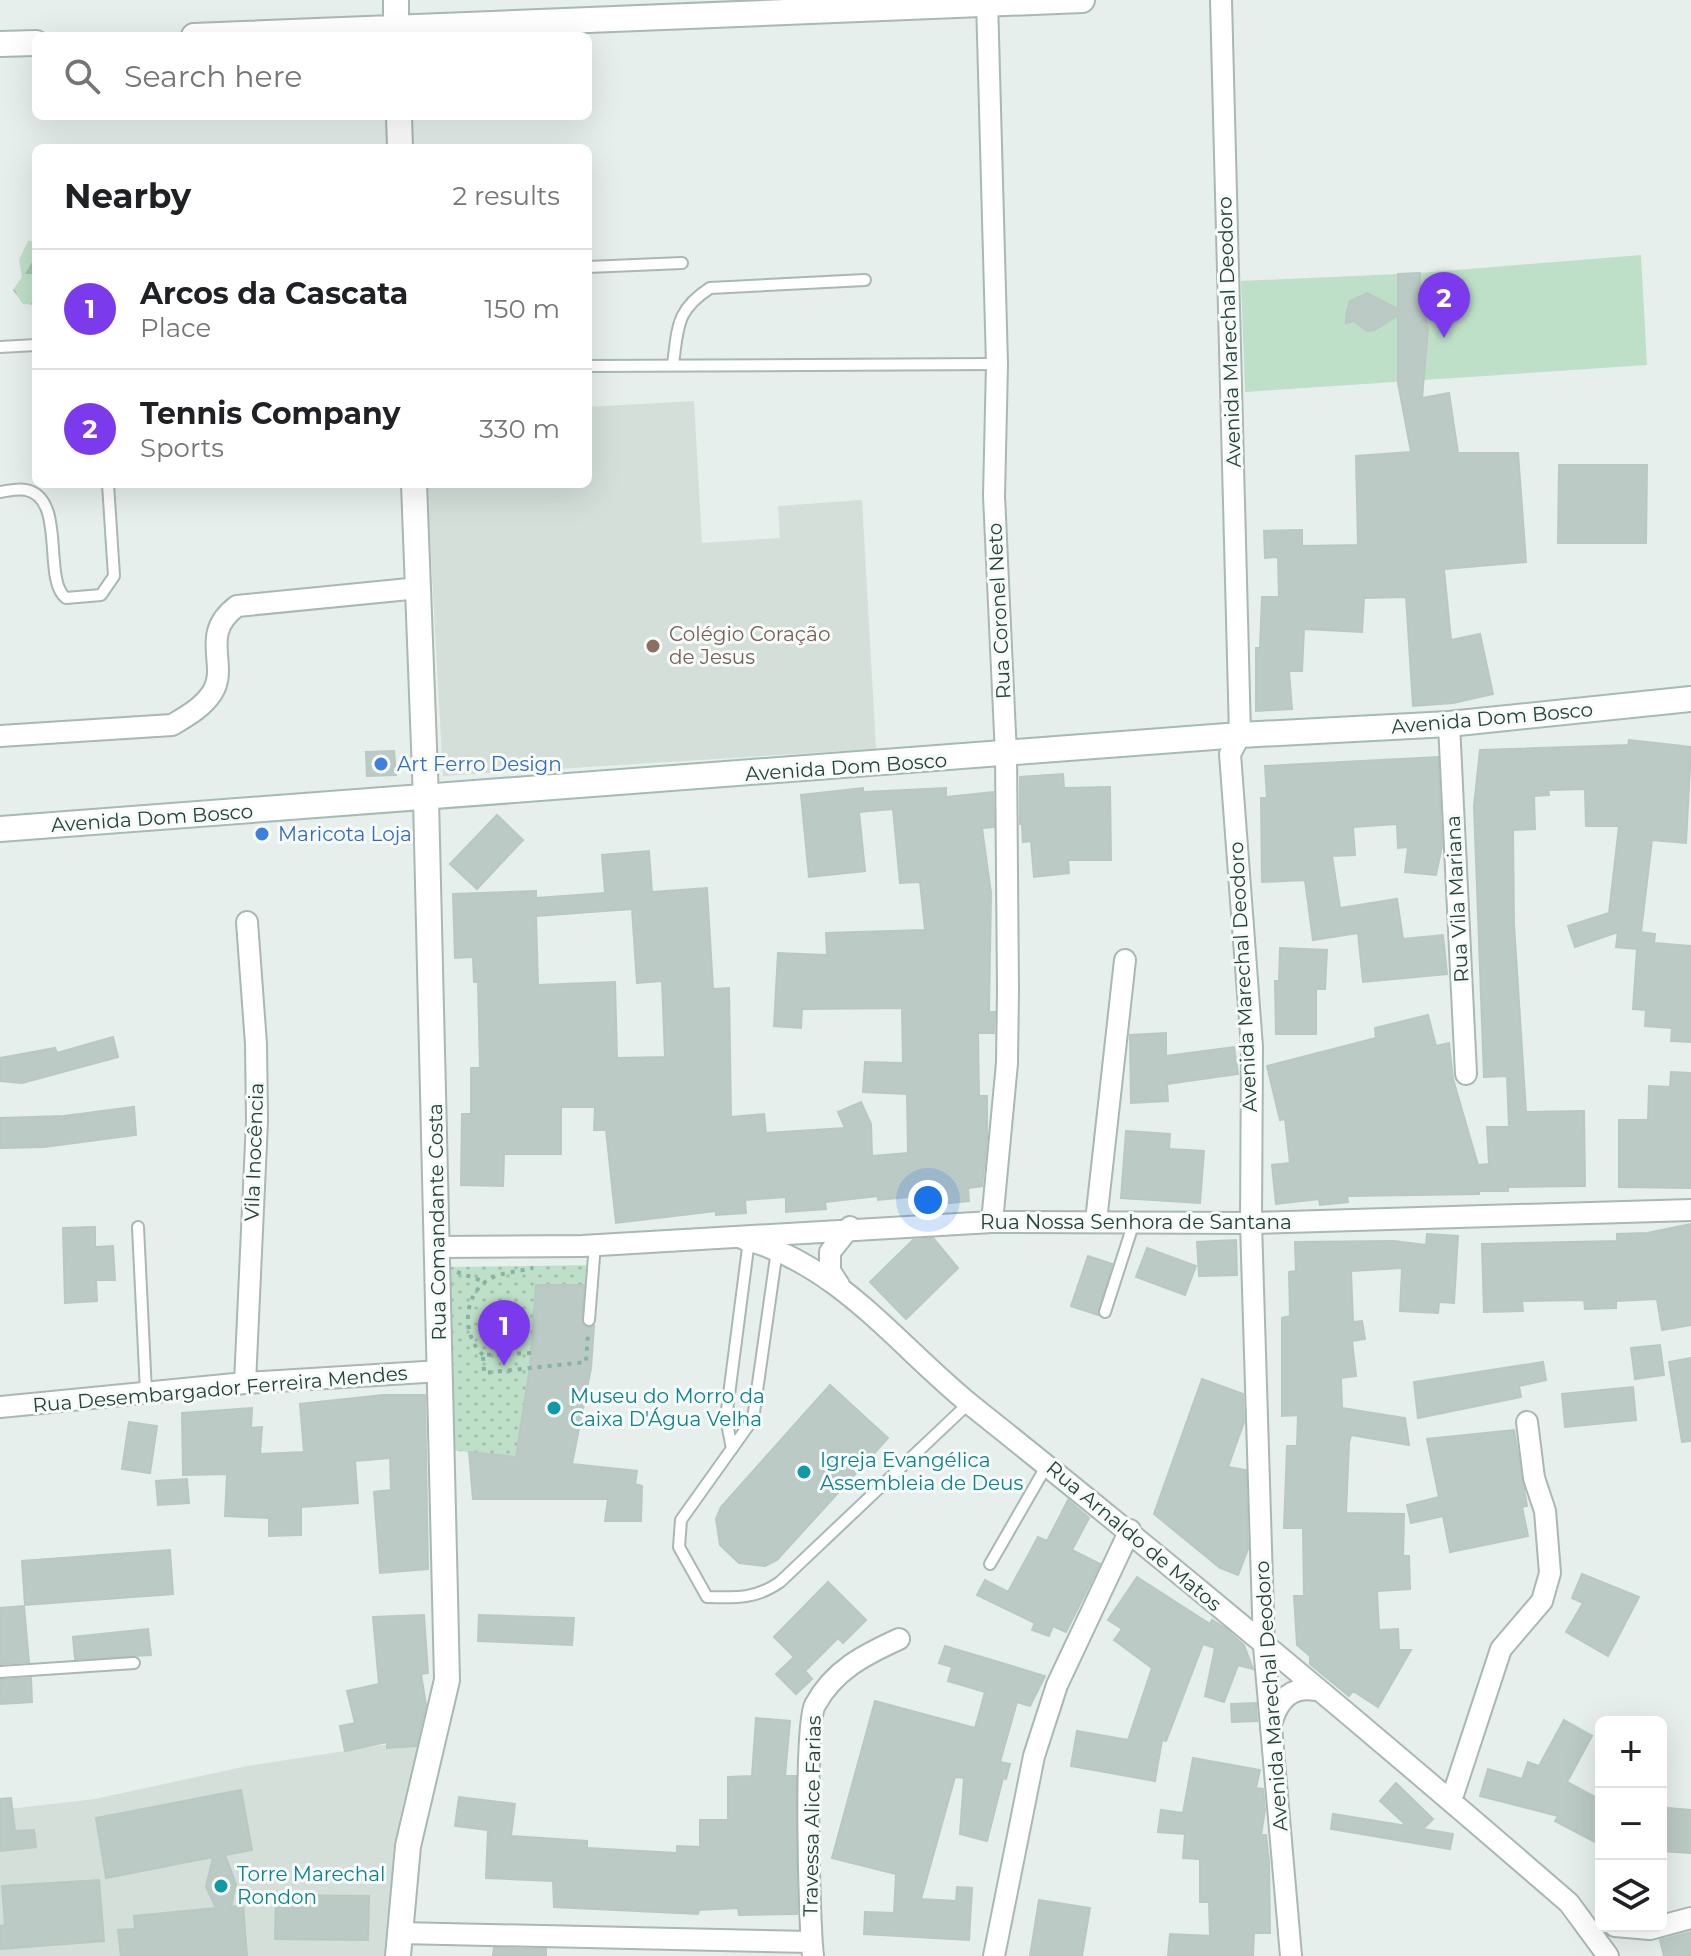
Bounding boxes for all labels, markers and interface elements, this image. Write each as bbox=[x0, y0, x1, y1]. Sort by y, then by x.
search box bbox=[32, 32, 592, 120]
icon: search bbox=[60, 54, 104, 98]
text: Search here bbox=[124, 58, 302, 95]
text: Nearby bbox=[64, 175, 191, 217]
text: 2 results bbox=[452, 180, 560, 212]
street label: Avenida Marechal Deodoro bbox=[1212, 196, 1246, 468]
pin: 2 bbox=[1418, 272, 1470, 338]
text: Arcos da Cascata bbox=[140, 275, 408, 312]
text: 1 bbox=[85, 293, 95, 325]
text: 150 m bbox=[484, 293, 560, 325]
text: Place bbox=[140, 312, 211, 344]
text: Tennis Company bbox=[140, 395, 400, 432]
text: 2 bbox=[82, 413, 98, 445]
text: 330 m bbox=[479, 413, 560, 445]
text: Sports bbox=[140, 432, 224, 464]
street label: Rua Coronel Neto bbox=[982, 522, 1016, 700]
place label: Colégio Coração de Jesus bbox=[669, 622, 830, 669]
marker: Colégio Coração de Jesus bbox=[644, 637, 662, 655]
street label: Avenida Dom Bosco bbox=[1390, 697, 1594, 739]
street label: Avenida Dom Bosco bbox=[744, 748, 948, 786]
place label: Art Ferro Design bbox=[397, 752, 562, 776]
marker: Art Ferro Design bbox=[372, 755, 390, 773]
street label: Avenida Dom Bosco bbox=[50, 799, 254, 837]
street label: Rua Vila Mariana bbox=[1441, 815, 1473, 983]
place label: Maricota Loja bbox=[278, 822, 412, 846]
marker: Maricota Loja bbox=[253, 825, 271, 843]
street label: Avenida Marechal Deodoro bbox=[1224, 841, 1262, 1113]
street label: Vila Inocência bbox=[240, 1082, 268, 1222]
street label: Rua Comandante Costa bbox=[423, 1103, 451, 1341]
your location bbox=[908, 1180, 948, 1220]
street label: Rua Nossa Senhora de Santana bbox=[980, 1210, 1292, 1234]
pin: 1 bbox=[478, 1300, 530, 1366]
street label: Rua Desembargador Ferreira Mendes bbox=[31, 1361, 409, 1417]
place label: Museu do Morro da Caixa D'Água Velha bbox=[570, 1384, 765, 1431]
marker: Museu do Morro da Caixa D'Água Velha bbox=[545, 1399, 563, 1417]
place label: Igreja Evangélica Assembleia de Deus bbox=[820, 1448, 1023, 1495]
street label: Rua Arnaldo de Matos bbox=[1042, 1456, 1227, 1616]
marker: Igreja Evangélica Assembleia de Deus bbox=[795, 1463, 813, 1481]
street label: Avenida Marechal Deodoro bbox=[1250, 1560, 1292, 1832]
street label: Travessa Alice Farias bbox=[798, 1715, 826, 1917]
map controls bbox=[1595, 1716, 1667, 1932]
button: + bbox=[1595, 1716, 1667, 1788]
button: − bbox=[1595, 1788, 1667, 1860]
button: layers bbox=[1595, 1860, 1667, 1932]
place label: Torre Marechal Rondon bbox=[237, 1862, 385, 1909]
marker: Torre Marechal Rondon bbox=[212, 1877, 230, 1895]

